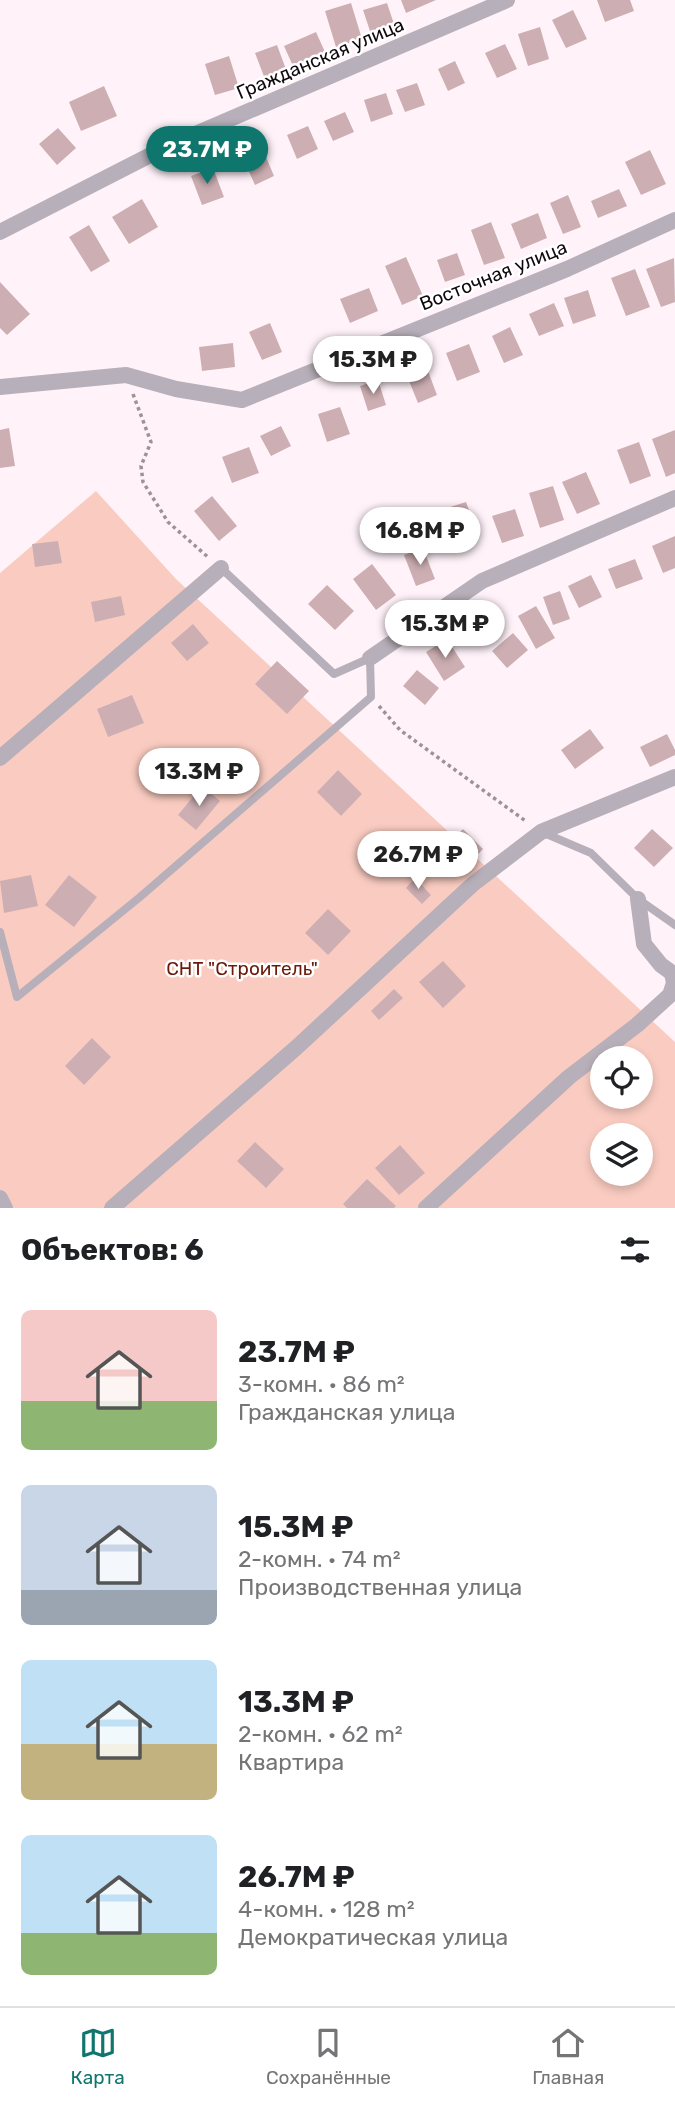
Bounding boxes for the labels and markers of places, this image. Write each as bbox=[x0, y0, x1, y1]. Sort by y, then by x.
pin: 23.7M ₽ bbox=[142, 127, 272, 186]
pin: 15.3M ₽ bbox=[308, 336, 438, 396]
pin: 16.8M ₽ bbox=[355, 508, 485, 567]
pin: 15.3M ₽ bbox=[380, 600, 510, 660]
pin: 13.3M ₽ bbox=[134, 748, 264, 808]
pin: 26.7M ₽ bbox=[353, 832, 483, 891]

